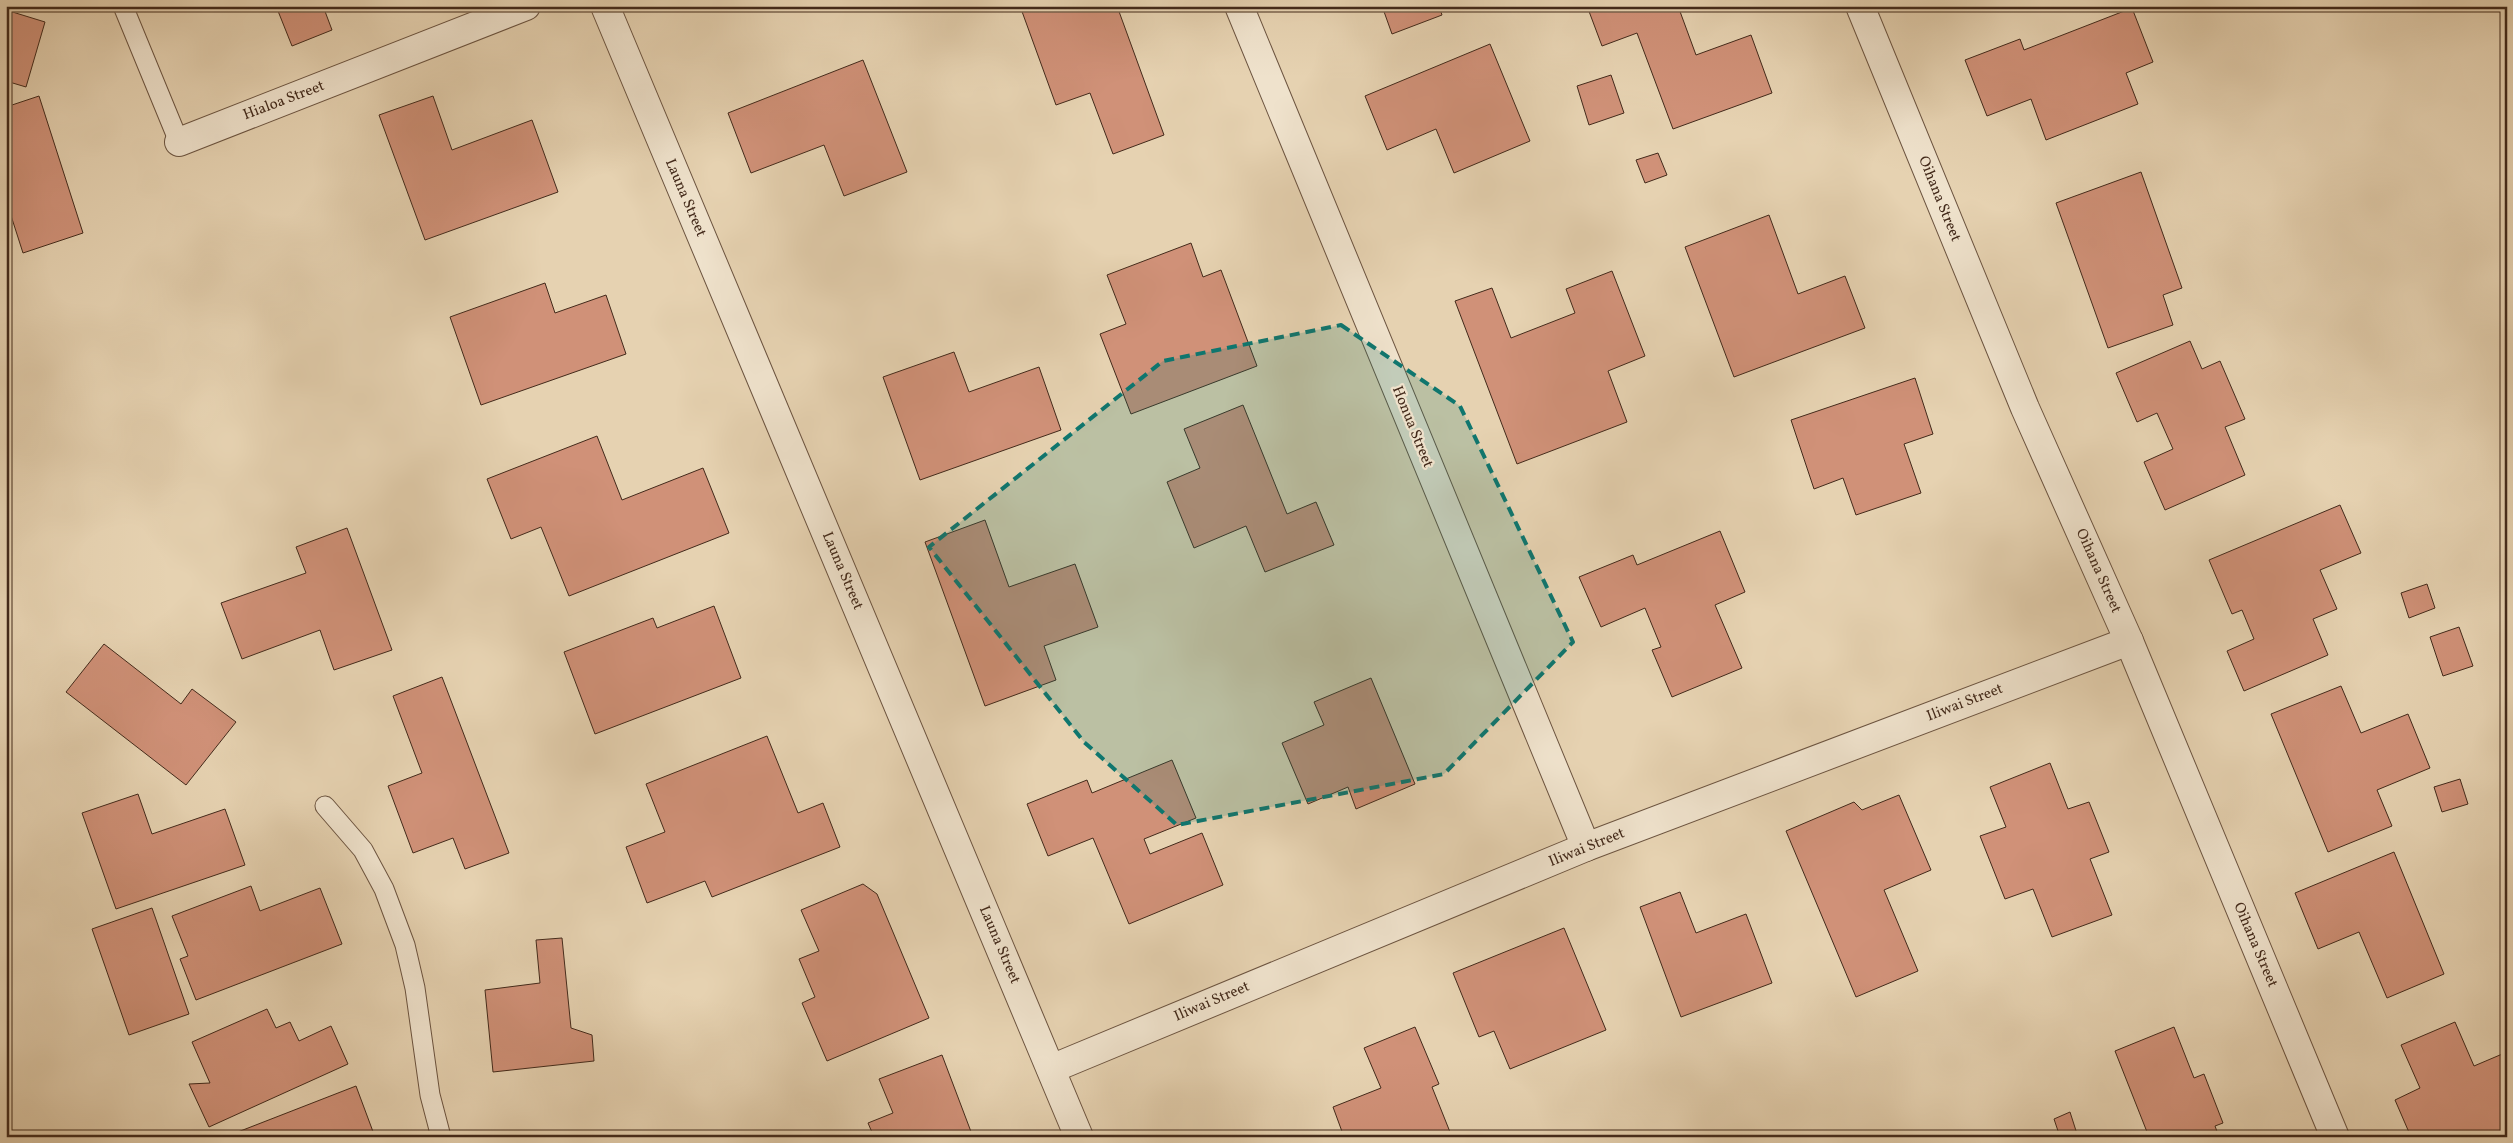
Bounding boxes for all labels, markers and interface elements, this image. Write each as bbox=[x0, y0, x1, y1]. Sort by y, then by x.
street label: Hialoa Street bbox=[240, 76, 328, 126]
street label: Oihana Street bbox=[1912, 153, 1966, 245]
street label: Launa Street bbox=[659, 156, 711, 240]
street label: Honua Street bbox=[1386, 383, 1438, 471]
street label: Oihana Street bbox=[2070, 525, 2126, 617]
street label: Launa Street bbox=[816, 529, 868, 613]
street label: Iliwai Street bbox=[1924, 679, 2006, 727]
street label: Iliwai Street bbox=[1546, 823, 1628, 873]
street label: Oihana Street bbox=[2228, 899, 2282, 991]
street label: Launa Street bbox=[973, 903, 1025, 987]
street label: Iliwai Street bbox=[1171, 977, 1253, 1027]

